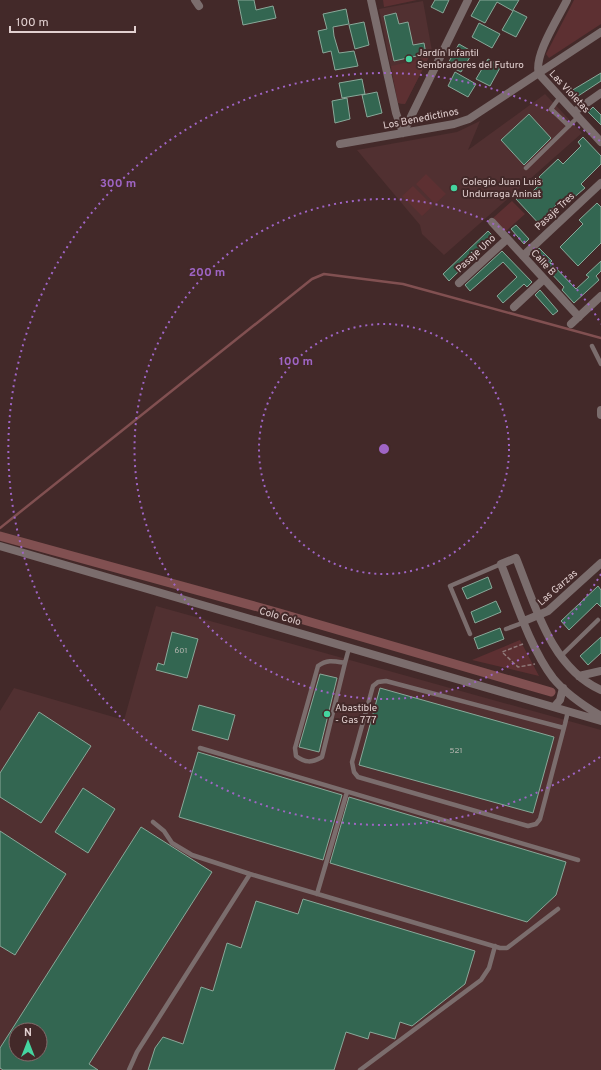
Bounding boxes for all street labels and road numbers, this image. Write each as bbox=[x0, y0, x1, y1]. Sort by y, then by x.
street label: Las Violetas bbox=[546, 68, 592, 116]
street label: Los Benedictinos bbox=[382, 105, 460, 133]
street label: Pasaje Tres bbox=[532, 190, 578, 234]
street label: Pasaje Uno bbox=[453, 232, 499, 276]
street label: Calle B bbox=[528, 247, 558, 279]
street label: Las Garzas bbox=[535, 567, 581, 609]
street label: Colo Colo bbox=[258, 605, 303, 629]

